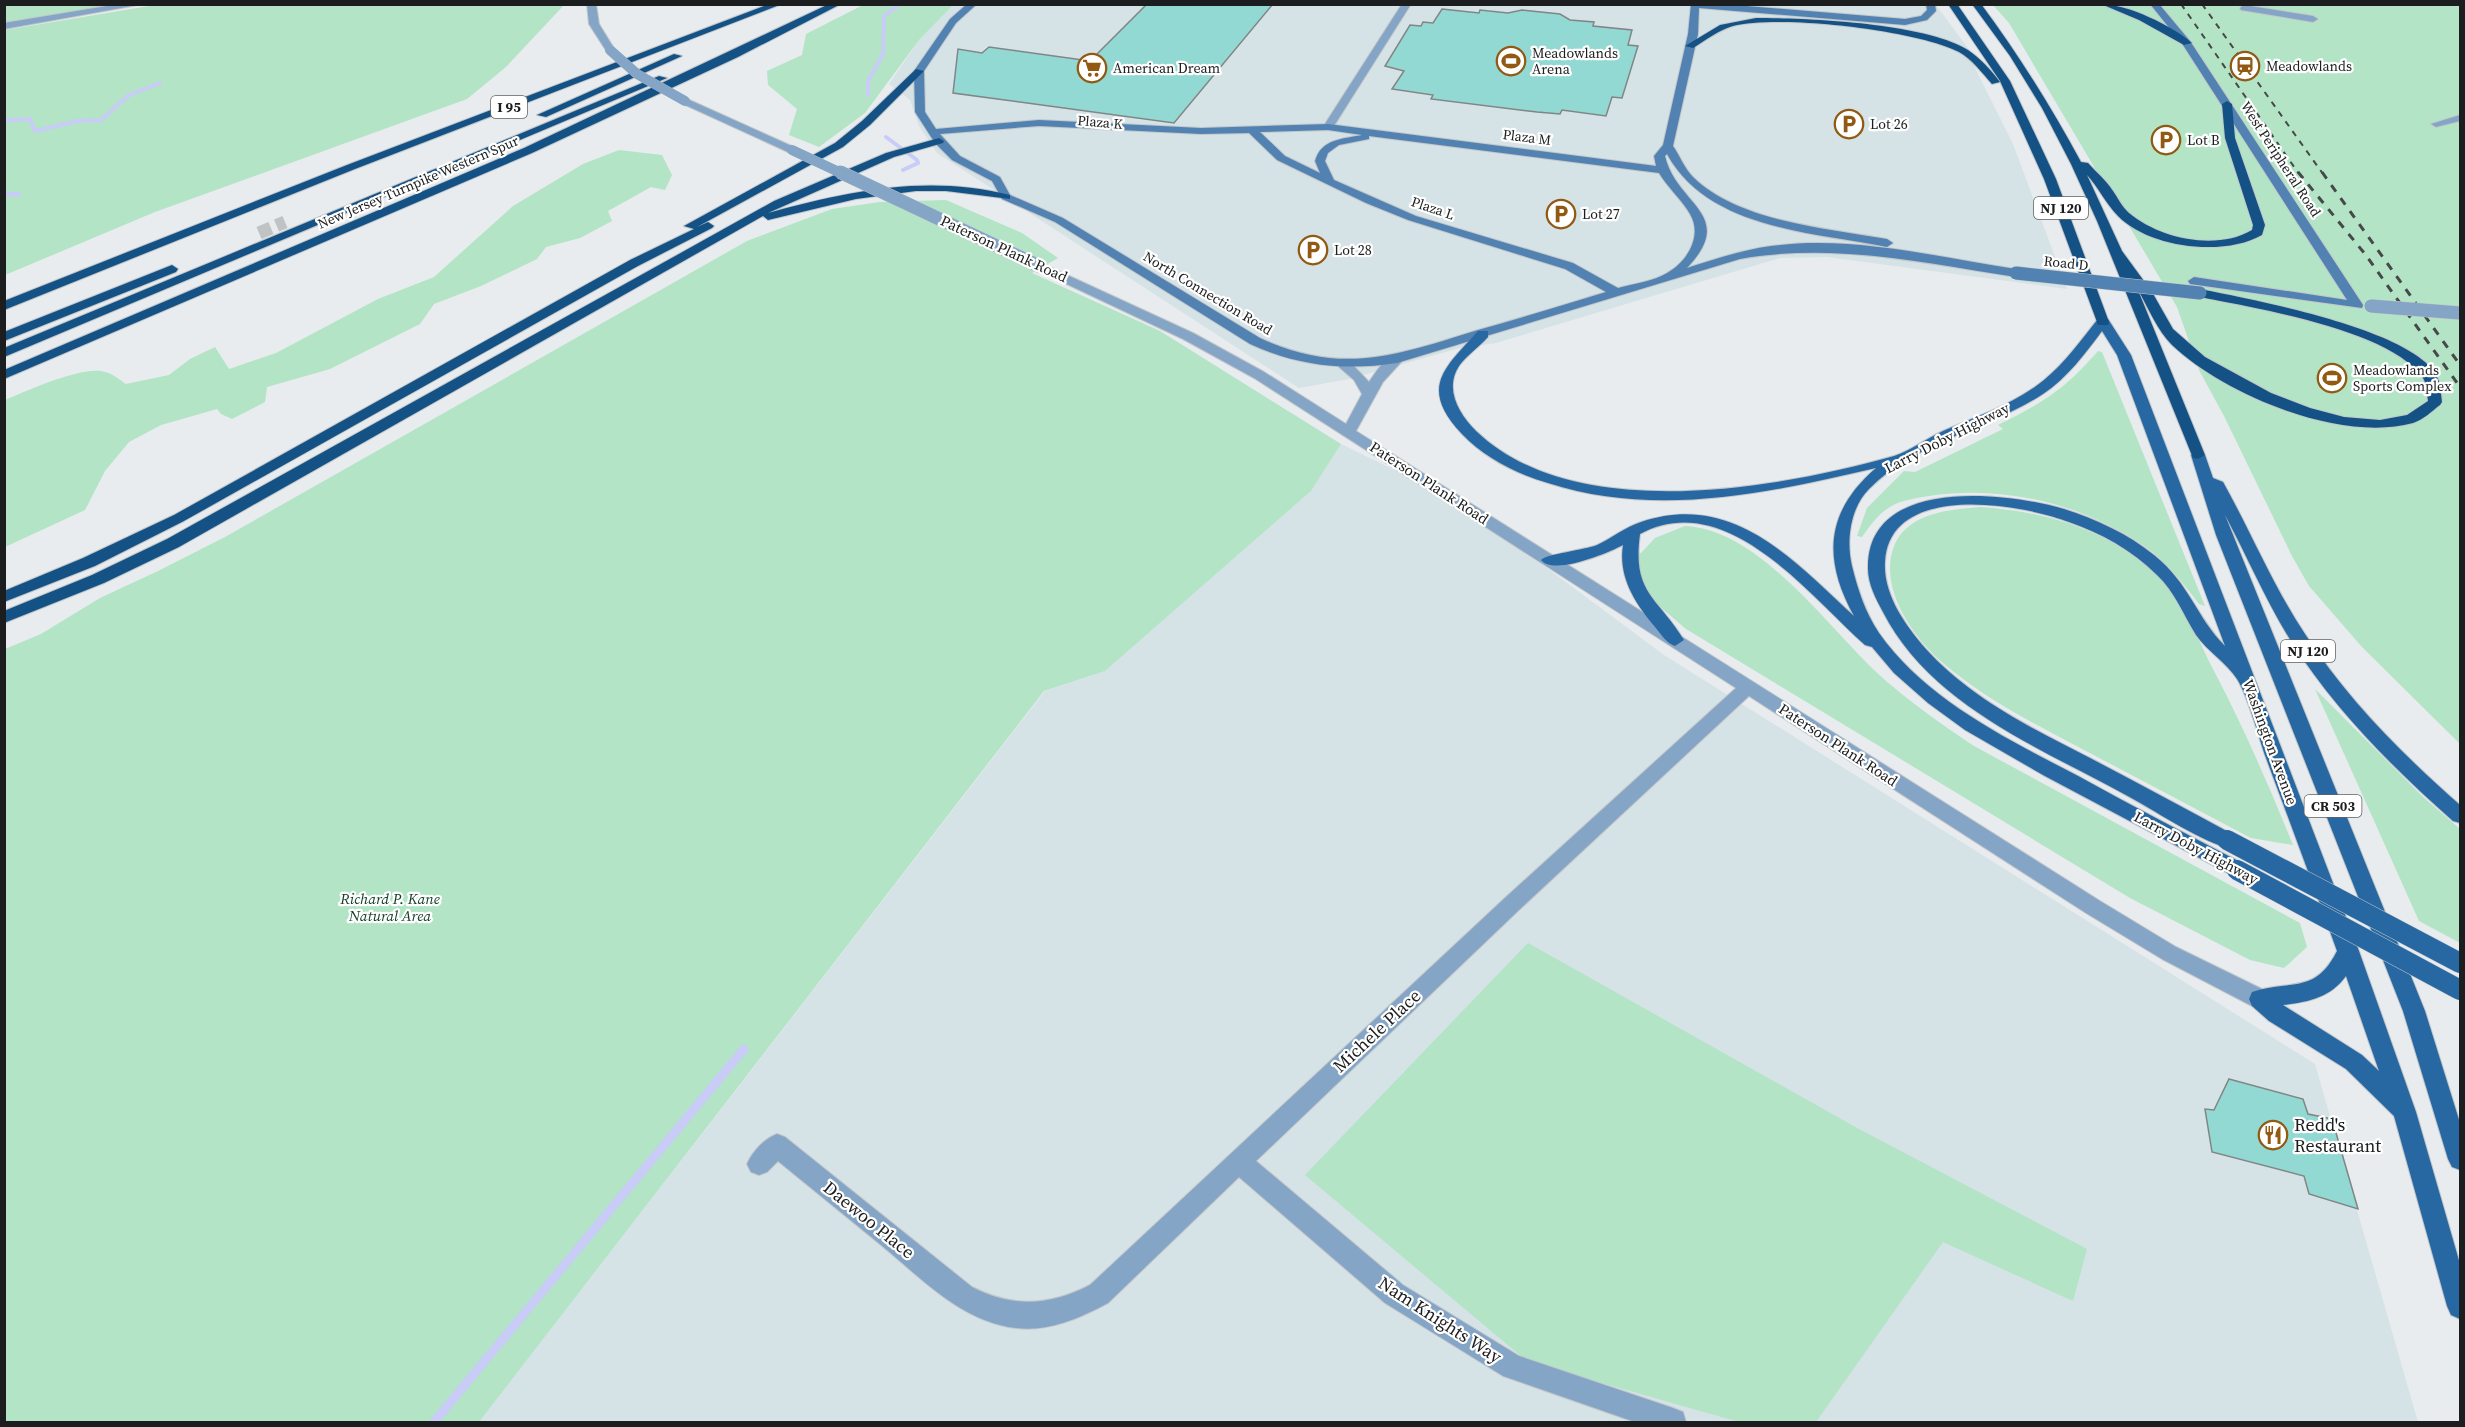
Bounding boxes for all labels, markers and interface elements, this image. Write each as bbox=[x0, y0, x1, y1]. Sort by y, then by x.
place label: Meadowlands Arena bbox=[1532, 43, 1618, 79]
sports icon: Meadowlands Arena bbox=[1495, 45, 1527, 77]
station icon: Meadowlands bbox=[2229, 50, 2261, 82]
supermarket icon: American Dream bbox=[1076, 52, 1108, 84]
place label: Meadowlands bbox=[2266, 56, 2352, 76]
place label: American Dream bbox=[1113, 58, 1221, 78]
road number: I 95 bbox=[491, 96, 527, 118]
street label: West Peripheral Road bbox=[2236, 97, 2326, 221]
parking icon: Lot 26 bbox=[1833, 108, 1865, 140]
street label: Plaza K bbox=[1076, 110, 1124, 134]
place label: Lot 26 bbox=[1870, 114, 1908, 134]
street label: Plaza M bbox=[1502, 124, 1552, 150]
parking icon: Lot B bbox=[2150, 124, 2182, 156]
street label: New Jersey Turnpike Western Spur bbox=[314, 130, 522, 234]
place label: Lot B bbox=[2187, 130, 2220, 150]
street label: Plaza L bbox=[1409, 191, 1457, 225]
road number: NJ 120 bbox=[2034, 197, 2088, 219]
parking icon: Lot 27 bbox=[1545, 198, 1577, 230]
place label: Lot 27 bbox=[1582, 204, 1620, 224]
street label: Paterson Plank Road bbox=[937, 210, 1072, 287]
parking icon: Lot 28 bbox=[1297, 234, 1329, 266]
place label: Lot 28 bbox=[1334, 240, 1372, 260]
street label: North Connection Road bbox=[1140, 246, 1276, 340]
street label: Road D bbox=[2043, 251, 2089, 275]
place label: Meadowlands Sports Complex bbox=[2353, 360, 2452, 396]
sports icon: Meadowlands Sports Complex bbox=[2316, 362, 2348, 394]
street label: Larry Doby Highway bbox=[1881, 397, 2013, 478]
street label: Paterson Plank Road bbox=[1366, 436, 1493, 529]
road number: NJ 120 bbox=[2281, 640, 2335, 662]
street label: Washington Avenue bbox=[2238, 676, 2303, 808]
street label: Paterson Plank Road bbox=[1775, 698, 1902, 791]
road number: CR 503 bbox=[2304, 795, 2362, 817]
street label: Larry Doby Highway bbox=[2130, 806, 2262, 889]
park label: Richard P. Kane Natural Area bbox=[339, 888, 440, 926]
street label: Michele Place bbox=[1327, 983, 1426, 1078]
place label: Redd's Restaurant bbox=[2294, 1112, 2381, 1158]
restaurant icon: Redd's Restaurant bbox=[2257, 1119, 2289, 1151]
street label: Daewoo Place bbox=[818, 1175, 920, 1264]
street label: Nam Knights Way bbox=[1374, 1270, 1507, 1369]

